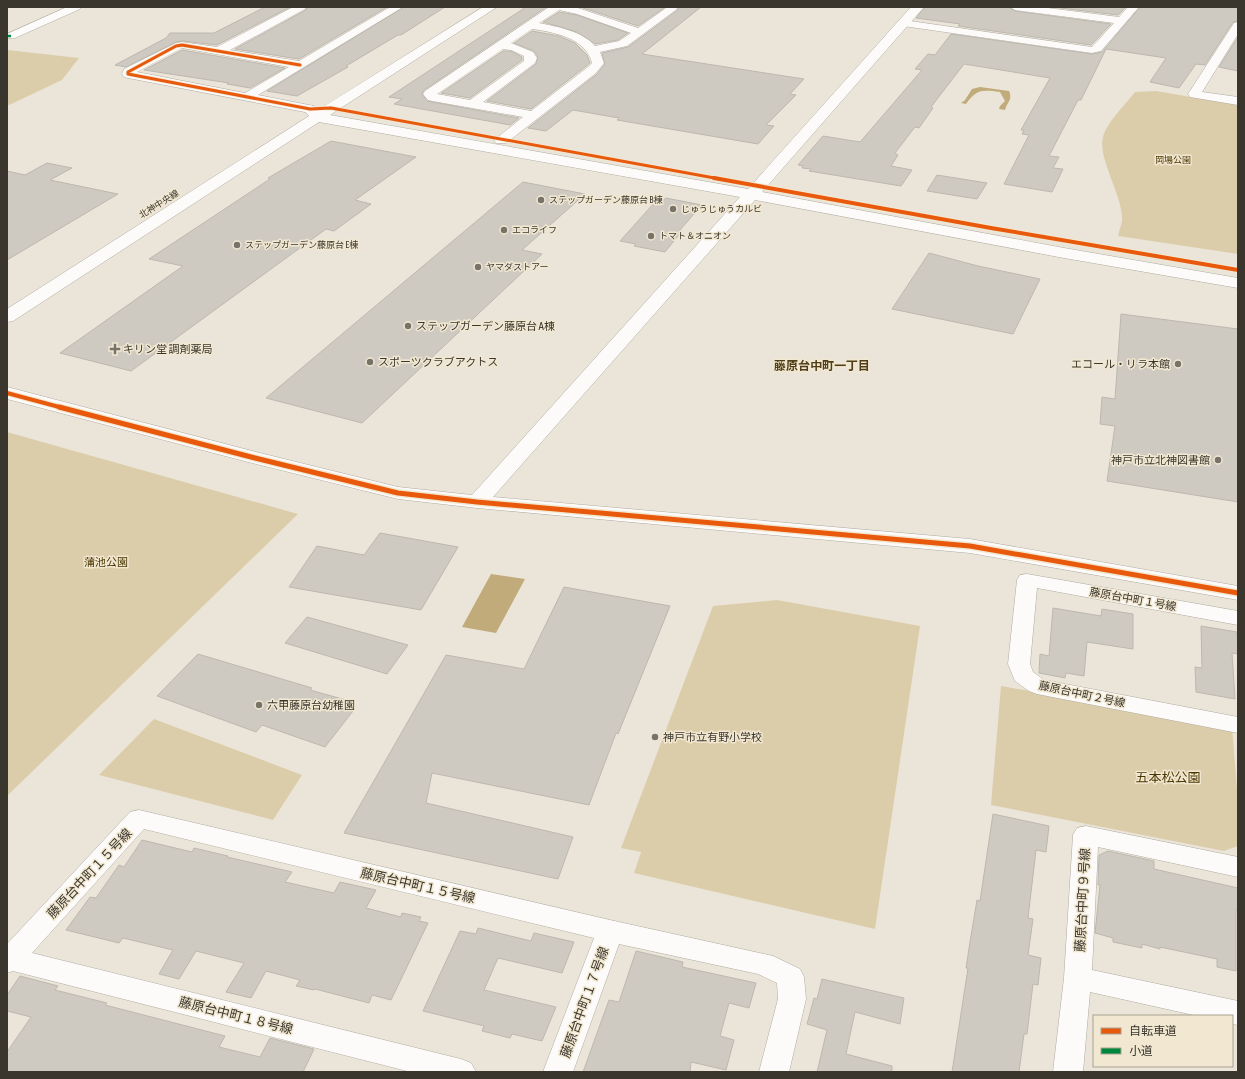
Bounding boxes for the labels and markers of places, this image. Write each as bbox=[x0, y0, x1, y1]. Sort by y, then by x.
place label: ステップガーデン藤原台 B棟 bbox=[549, 194, 663, 205]
marker: ステップガーデン藤原台 B棟 bbox=[536, 195, 546, 205]
marker: じゅうじゅうカルビ bbox=[668, 204, 678, 214]
place label: じゅうじゅうカルビ bbox=[681, 204, 762, 214]
marker: エコライフ bbox=[499, 225, 509, 235]
place label: エコライフ bbox=[512, 225, 557, 235]
marker: トマト＆オニオン bbox=[646, 231, 656, 241]
place label: トマト＆オニオン bbox=[659, 231, 731, 241]
place label: ステップガーデン藤原台 E棟 bbox=[245, 239, 359, 250]
marker: ステップガーデン藤原台 E棟 bbox=[232, 240, 242, 250]
marker: ヤマダストアー bbox=[473, 262, 483, 272]
place label: ヤマダストアー bbox=[486, 262, 548, 272]
place label: ステップガーデン藤原台 A棟 bbox=[416, 320, 555, 332]
marker: ステップガーデン藤原台 A棟 bbox=[403, 321, 413, 331]
place label: キリン堂 調剤薬局 bbox=[123, 343, 213, 355]
marker: キリン堂 調剤薬局 bbox=[110, 344, 120, 354]
place label: スポーツクラブアクトス bbox=[378, 356, 498, 368]
marker: スポーツクラブアクトス bbox=[365, 357, 375, 367]
place label: エコール・リラ本館 bbox=[1071, 358, 1170, 370]
marker: エコール・リラ本館 bbox=[1173, 359, 1183, 369]
place label: 神戸市立北神図書館 bbox=[1111, 454, 1210, 466]
marker: 神戸市立北神図書館 bbox=[1213, 455, 1223, 465]
place label: 六甲藤原台幼稚園 bbox=[267, 699, 355, 711]
marker: 六甲藤原台幼稚園 bbox=[254, 700, 264, 710]
place label: 神戸市立有野小学校 bbox=[663, 731, 762, 743]
marker: 神戸市立有野小学校 bbox=[650, 732, 660, 742]

